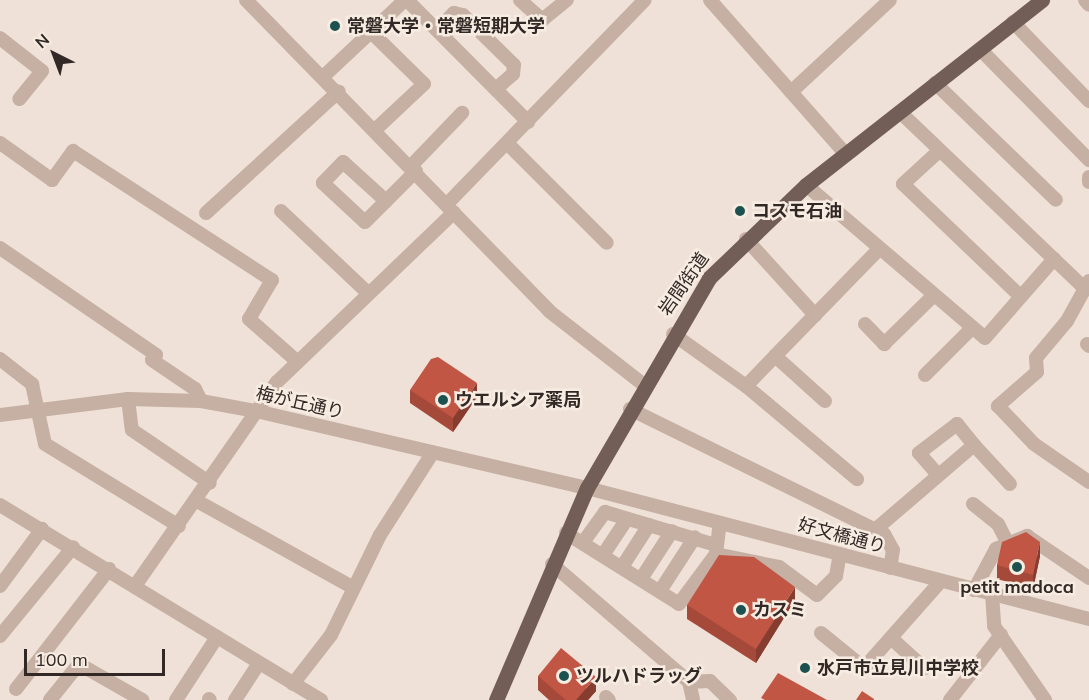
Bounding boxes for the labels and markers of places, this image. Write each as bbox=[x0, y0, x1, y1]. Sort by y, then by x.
place label: 常磐大学・常磐短期大学 bbox=[347, 15, 545, 37]
marker: 常磐大学・常磐短期大学 bbox=[328, 19, 342, 33]
place label: コスモ石油 bbox=[752, 200, 842, 222]
marker: コスモ石油 bbox=[733, 204, 747, 218]
place label: ウエルシア薬局 bbox=[455, 389, 581, 411]
marker: ウエルシア薬局 bbox=[436, 393, 450, 407]
marker: petit madoca bbox=[1010, 560, 1024, 574]
place label: petit madoca bbox=[960, 576, 1074, 598]
place label: カスミ bbox=[753, 599, 807, 621]
marker: カスミ bbox=[734, 603, 748, 617]
place label: 水戸市立見川中学校 bbox=[817, 657, 979, 679]
marker: 水戸市立見川中学校 bbox=[798, 661, 812, 675]
place label: ツルハドラッグ bbox=[576, 665, 702, 687]
marker: ツルハドラッグ bbox=[557, 669, 571, 683]

